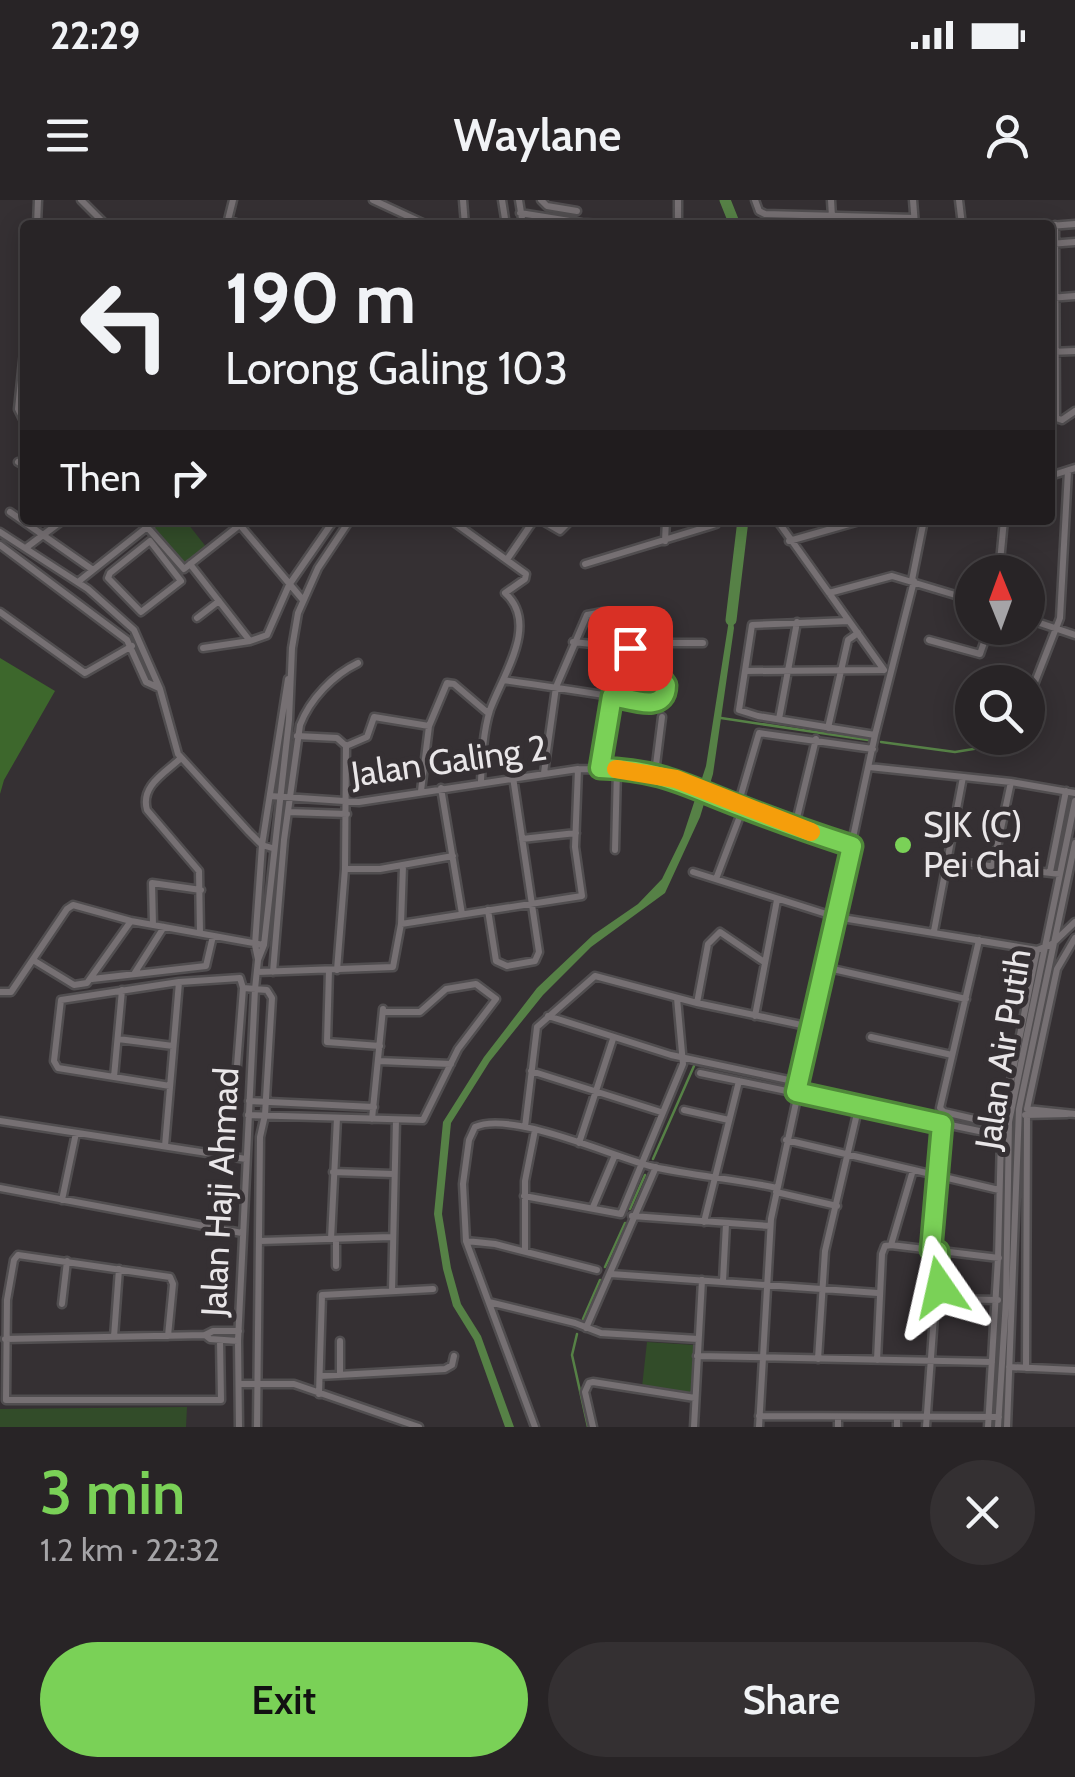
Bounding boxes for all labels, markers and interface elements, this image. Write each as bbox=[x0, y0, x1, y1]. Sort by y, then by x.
text: 22:29 bbox=[50, 12, 140, 59]
icon: menu bbox=[40, 108, 95, 163]
text: Waylane bbox=[454, 108, 621, 162]
icon: person bbox=[980, 108, 1035, 163]
text: 190 m bbox=[225, 255, 416, 341]
icon: left bbox=[60, 260, 190, 390]
text: Lorong Galing 103 bbox=[225, 341, 568, 395]
icon: right bbox=[161, 450, 216, 505]
text: Then bbox=[60, 454, 141, 501]
north arrow bbox=[955, 555, 1045, 645]
map controls bbox=[955, 555, 1045, 755]
pin bbox=[588, 606, 673, 691]
icon: arrive bbox=[603, 621, 658, 676]
button: search bbox=[955, 665, 1045, 755]
street label: Jalan Galing 2 bbox=[347, 725, 550, 796]
place label: SJK (C) Pei Chai bbox=[923, 803, 1041, 886]
marker: SJK (C) Pei Chai bbox=[892, 834, 914, 856]
street label: Jalan Air Putih bbox=[965, 946, 1040, 1153]
street label: Jalan Haji Ahmad bbox=[191, 1066, 247, 1319]
position arrow bbox=[888, 1235, 992, 1339]
text: 3 min bbox=[40, 1456, 185, 1529]
button: close bbox=[930, 1460, 1035, 1565]
text: 1.2 km · 22:32 bbox=[40, 1530, 220, 1569]
button: Exit bbox=[40, 1642, 528, 1757]
button: Share bbox=[548, 1642, 1035, 1757]

